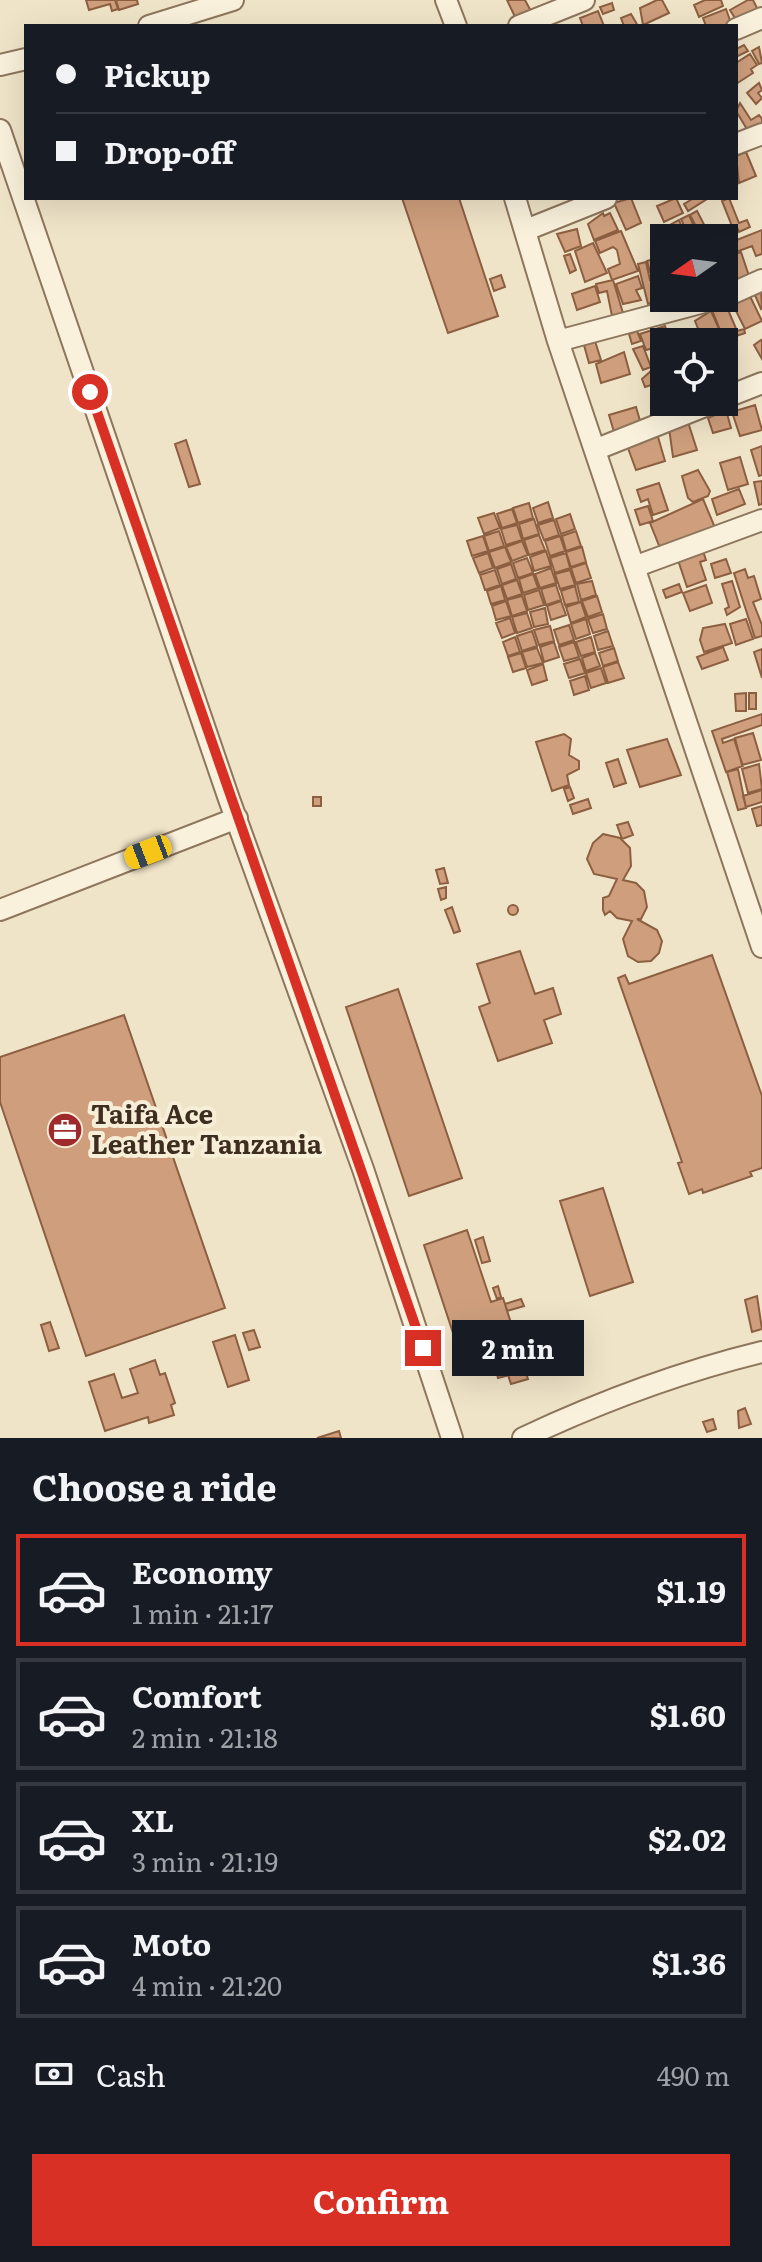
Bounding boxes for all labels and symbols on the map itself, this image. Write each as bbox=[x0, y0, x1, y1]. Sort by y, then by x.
north arrow bbox=[650, 224, 738, 312]
route start bbox=[72, 374, 108, 410]
car bbox=[121, 832, 175, 872]
place label: Taifa Ace Leather Tanzania bbox=[91, 1093, 322, 1162]
office icon: Taifa Ace Leather Tanzania bbox=[46, 1111, 84, 1149]
callout: 2 min bbox=[451, 1320, 583, 1376]
route end bbox=[405, 1330, 441, 1366]

